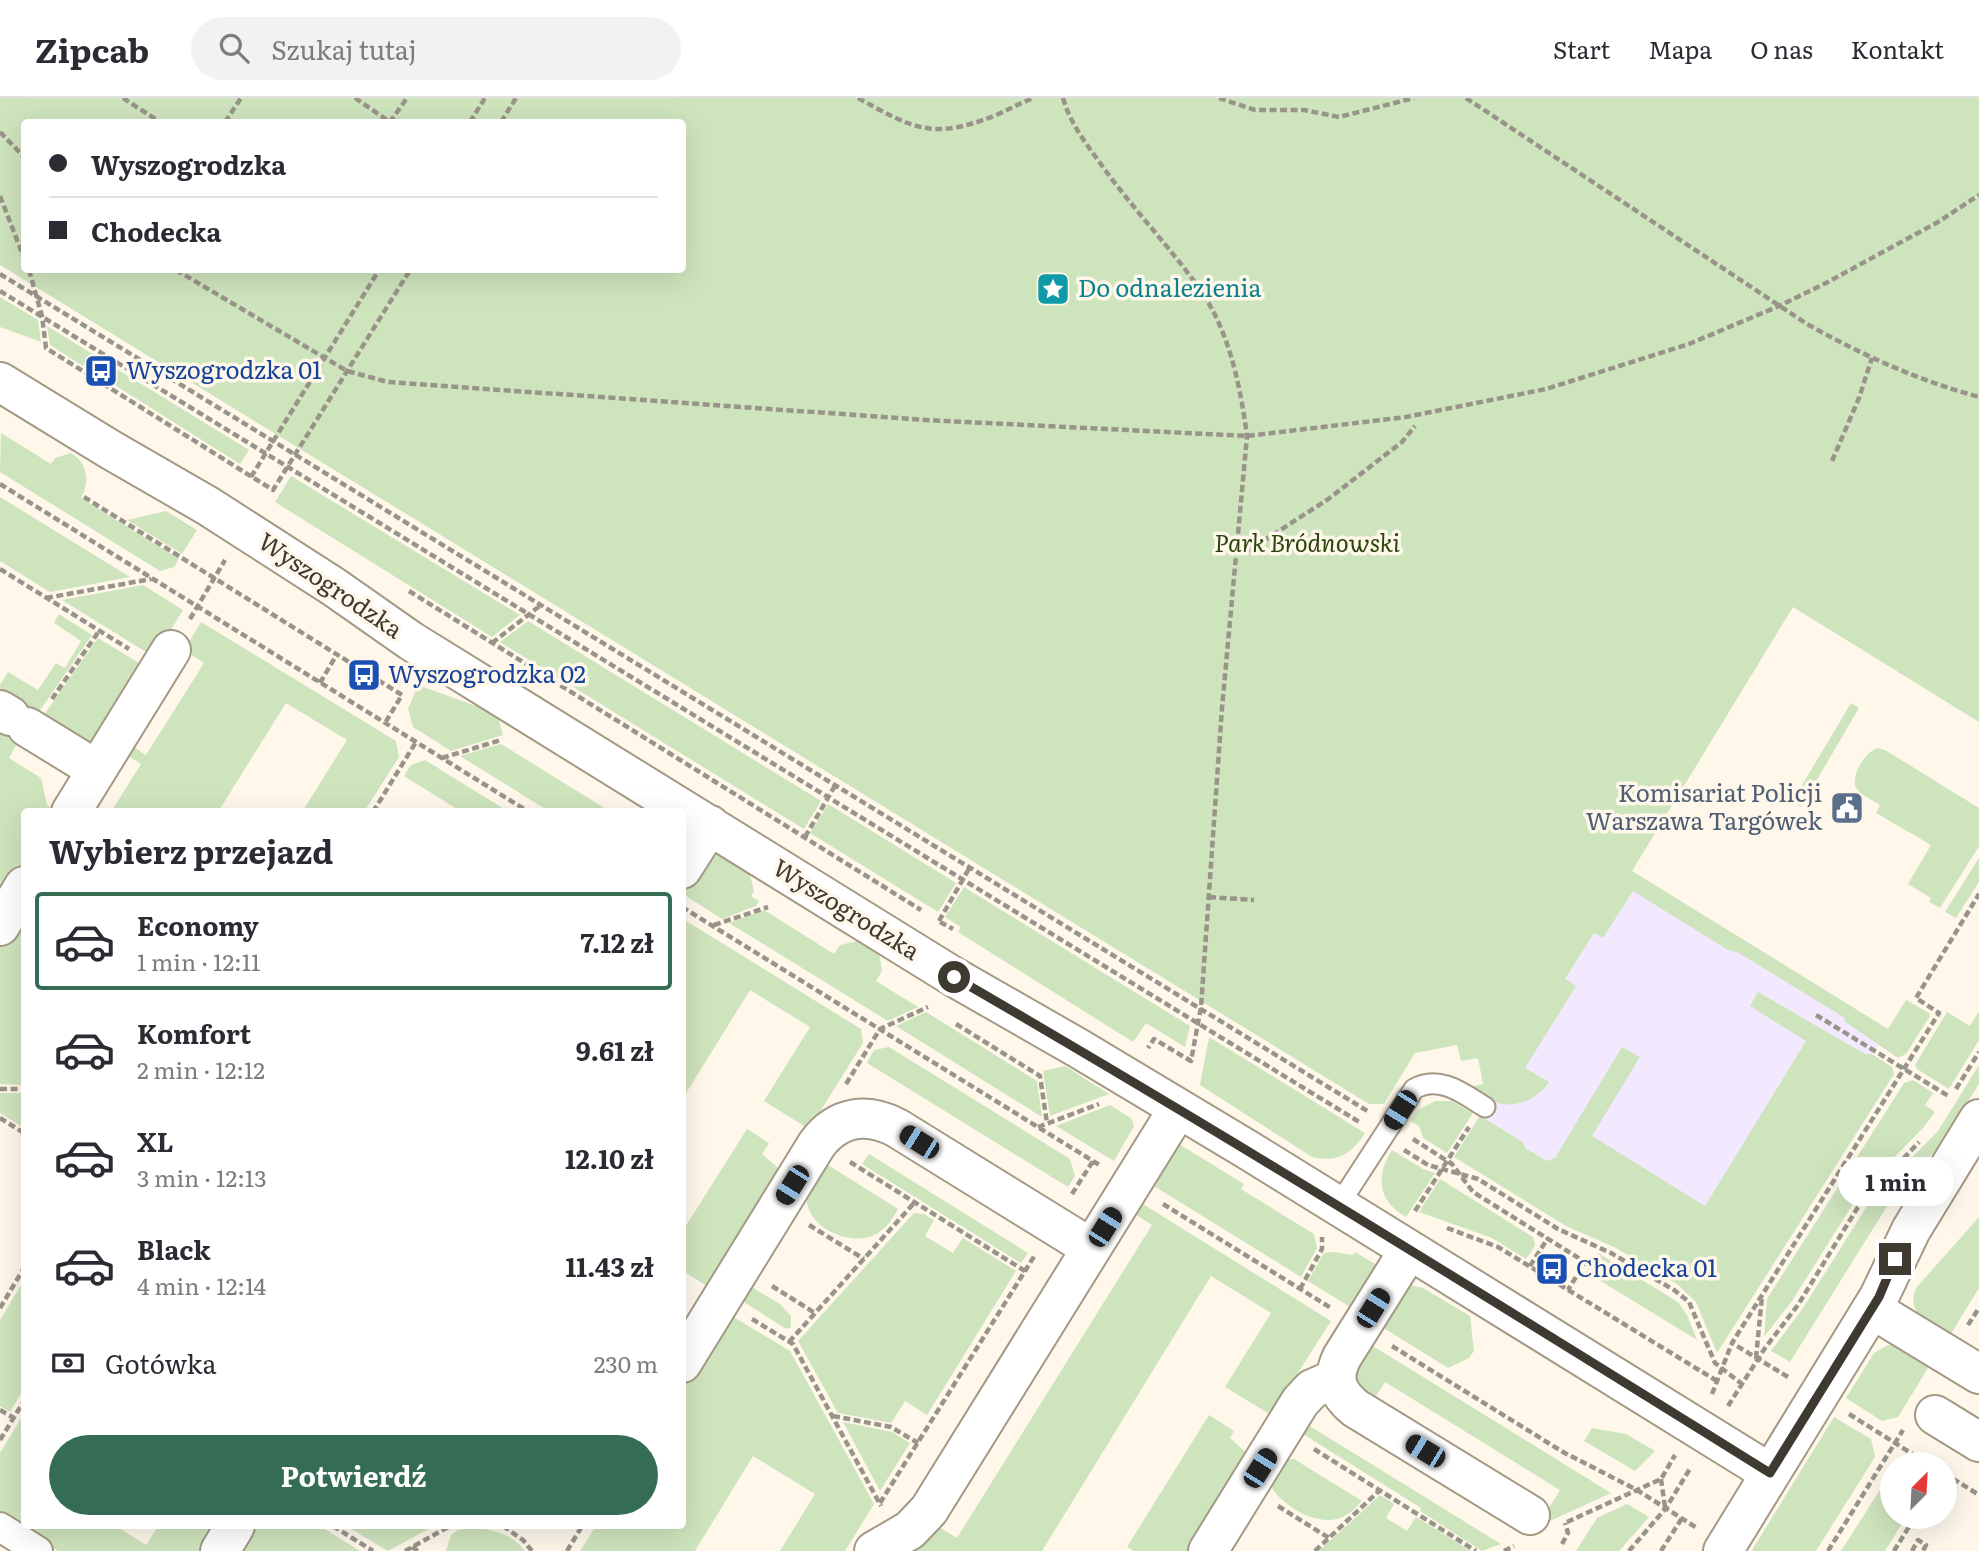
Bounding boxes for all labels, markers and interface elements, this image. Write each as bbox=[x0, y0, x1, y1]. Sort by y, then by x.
search box bbox=[191, 17, 681, 80]
text: Zipcab bbox=[35, 24, 149, 73]
icon: search bbox=[215, 29, 253, 67]
text: Szukaj tutaj bbox=[271, 29, 416, 68]
text: Start bbox=[1553, 31, 1610, 66]
text: Mapa bbox=[1648, 31, 1712, 66]
text: O nas bbox=[1750, 31, 1813, 66]
text: Kontakt bbox=[1851, 31, 1944, 66]
text: Wyszogrodzka bbox=[91, 144, 286, 183]
text: Chodecka bbox=[91, 211, 222, 250]
place label: Do odnalezienia bbox=[1078, 269, 1262, 304]
place icon: Do odnalezienia bbox=[1034, 270, 1072, 308]
place label: Wyszogrodzka 01 bbox=[126, 351, 322, 386]
bus stop icon: Wyszogrodzka 01 bbox=[82, 352, 120, 390]
street label: Wyszogrodzka bbox=[252, 523, 411, 645]
park label: Park Bródnowski bbox=[1214, 524, 1400, 559]
place label: Wyszogrodzka 02 bbox=[388, 655, 586, 690]
bus stop icon: Wyszogrodzka 02 bbox=[345, 656, 383, 694]
place label: Komisariat Policji Warszawa Targówek bbox=[1586, 774, 1822, 837]
public building icon: Komisariat Policji Warszawa Targówek bbox=[1828, 789, 1866, 827]
text: Wybierz przejazd bbox=[49, 826, 333, 874]
street label: Wyszogrodzka bbox=[767, 849, 928, 967]
text: Economy bbox=[137, 905, 259, 944]
icon: car bbox=[53, 910, 116, 973]
text: 7.12 zł bbox=[580, 922, 654, 961]
text: 1 min · 12:11 bbox=[137, 944, 260, 978]
route start bbox=[938, 961, 970, 993]
text: Komfort bbox=[137, 1013, 251, 1052]
icon: car bbox=[53, 1018, 116, 1081]
text: 9.61 zł bbox=[576, 1030, 654, 1069]
text: 2 min · 12:12 bbox=[137, 1052, 265, 1086]
car bbox=[1380, 1087, 1421, 1133]
text: XL bbox=[137, 1121, 174, 1160]
car bbox=[896, 1122, 943, 1162]
icon: car bbox=[53, 1126, 116, 1189]
text: 12.10 zł bbox=[565, 1138, 654, 1177]
callout: 1 min bbox=[1837, 1158, 1953, 1206]
text: 3 min · 12:13 bbox=[137, 1160, 267, 1194]
car bbox=[772, 1162, 813, 1208]
text: 1 min bbox=[1865, 1164, 1927, 1198]
car bbox=[1085, 1204, 1126, 1250]
text: Black bbox=[137, 1229, 211, 1268]
icon: car bbox=[53, 1234, 116, 1297]
route end bbox=[1879, 1243, 1911, 1275]
text: 11.43 zł bbox=[565, 1246, 654, 1285]
place label: Chodecka 01 bbox=[1576, 1249, 1717, 1284]
bus stop icon: Chodecka 01 bbox=[1533, 1250, 1571, 1288]
text: 4 min · 12:14 bbox=[137, 1268, 266, 1302]
car bbox=[1353, 1285, 1394, 1331]
text: Gotówka bbox=[105, 1343, 216, 1382]
icon: cash bbox=[49, 1344, 87, 1382]
text: 230 m bbox=[594, 1346, 658, 1380]
car bbox=[1402, 1431, 1449, 1471]
button: Potwierdź bbox=[49, 1435, 658, 1515]
car bbox=[1240, 1445, 1281, 1491]
north arrow bbox=[1880, 1452, 1956, 1530]
map controls bbox=[1880, 1452, 1957, 1529]

